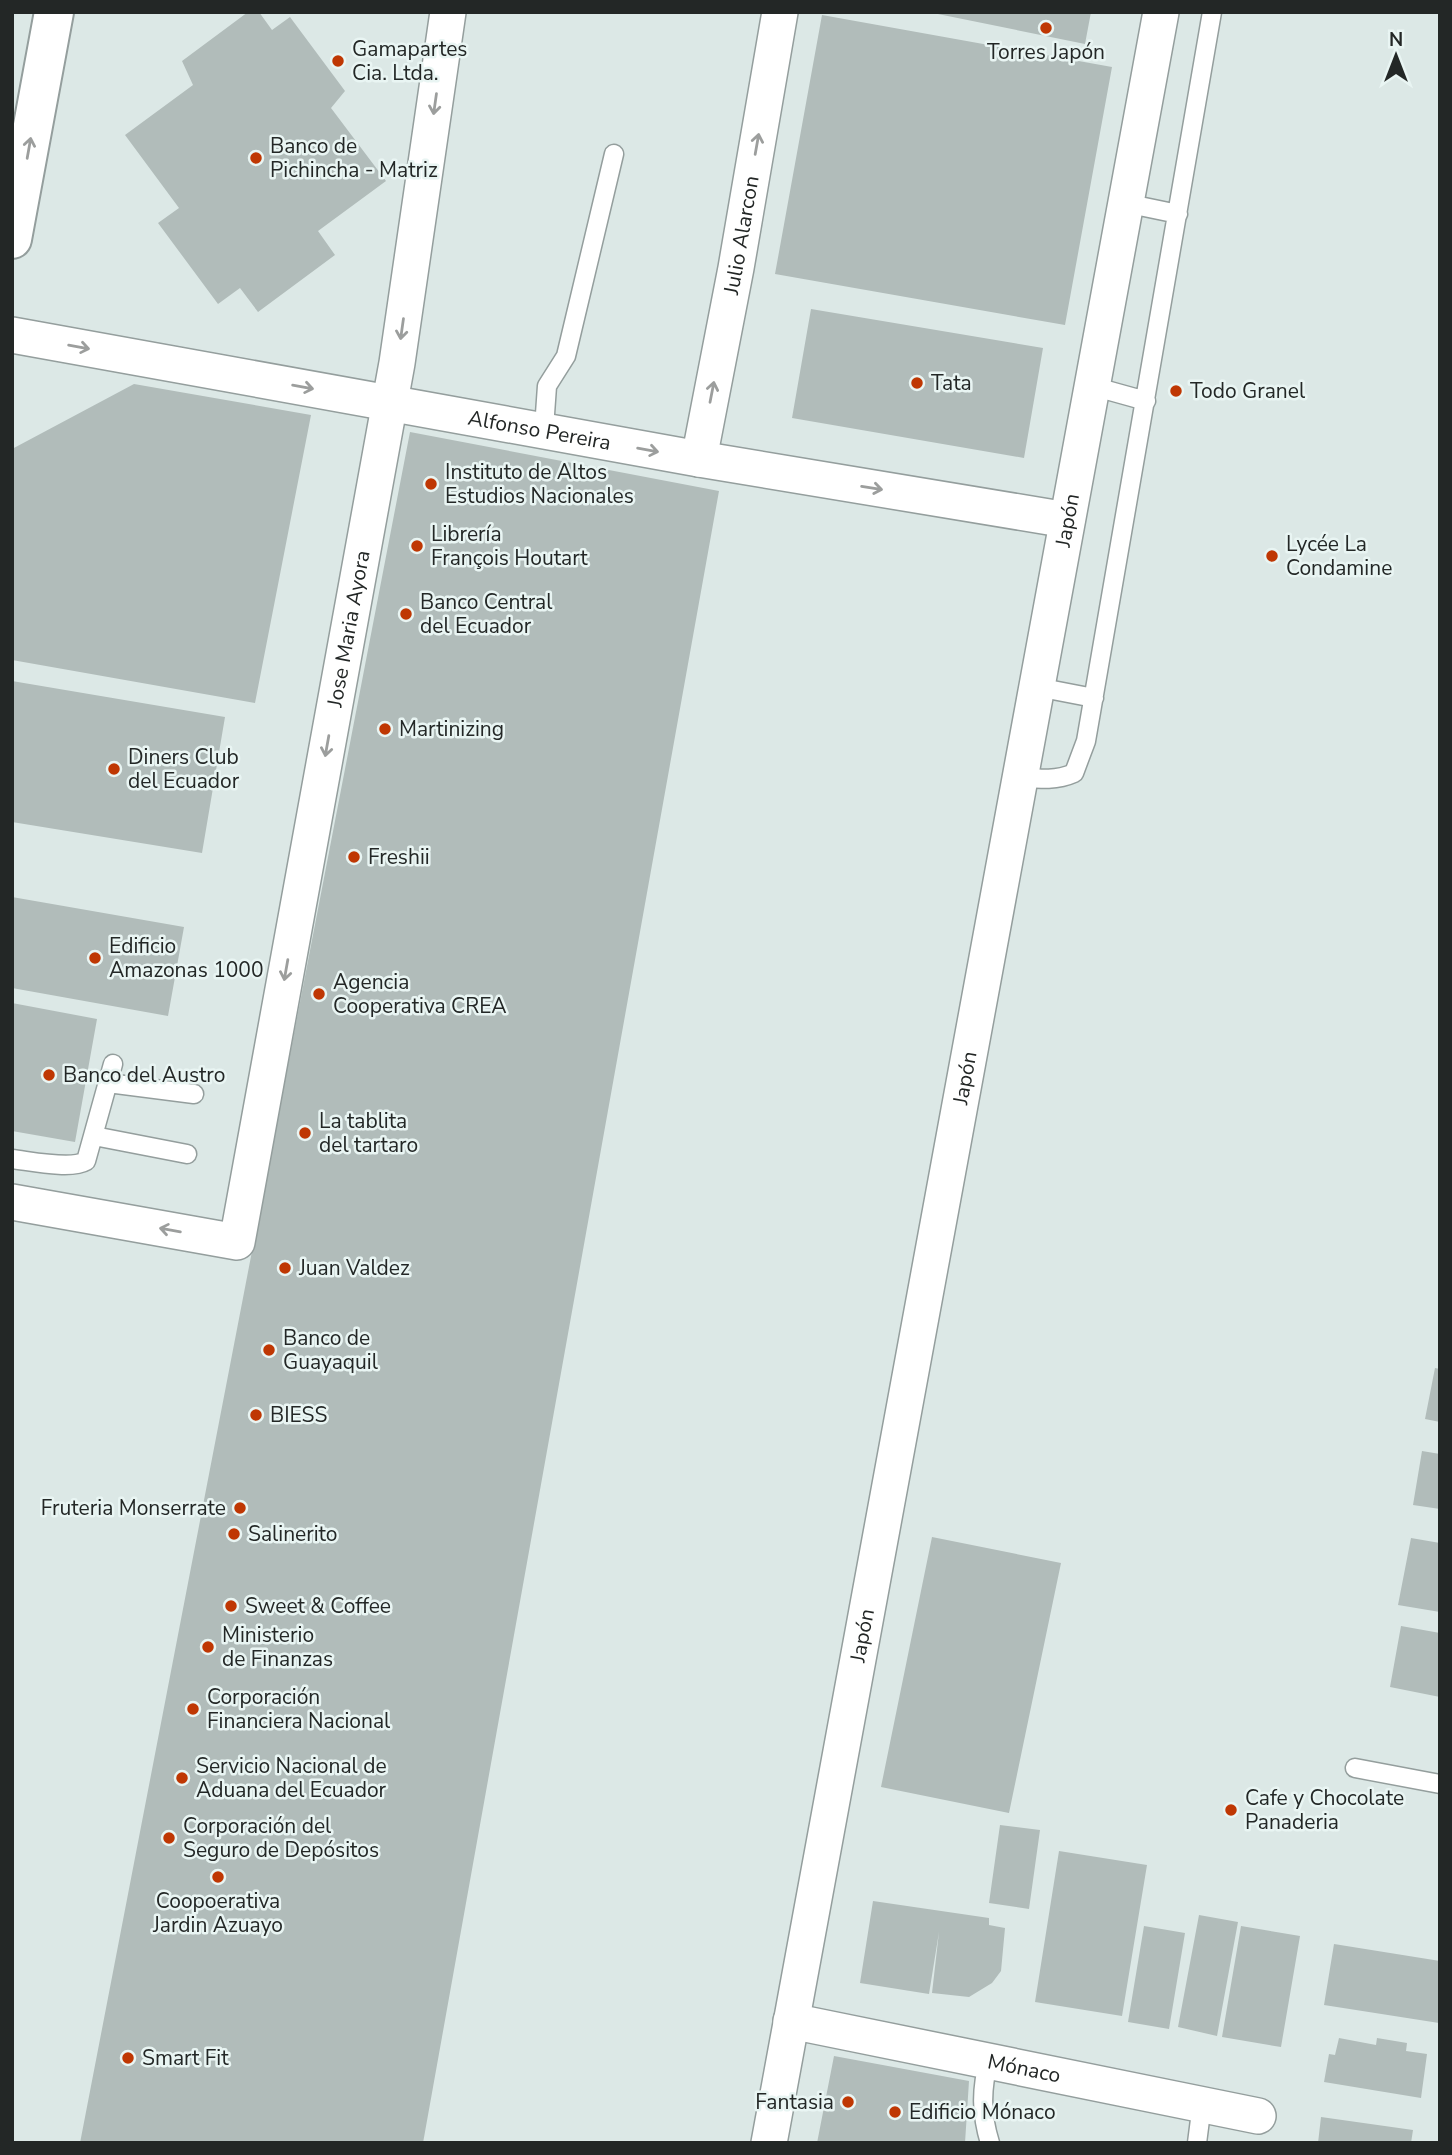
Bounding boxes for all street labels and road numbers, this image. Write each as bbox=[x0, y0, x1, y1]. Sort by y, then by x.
street label: Julio Alarcon bbox=[717, 174, 766, 298]
street label: Alfonso Pereira bbox=[466, 404, 613, 457]
street label: Japón bbox=[1049, 491, 1086, 550]
street label: Jose Maria Ayora bbox=[320, 548, 377, 710]
street label: Japón bbox=[946, 1049, 984, 1108]
street label: Japón bbox=[844, 1607, 881, 1666]
street label: Mónaco bbox=[985, 2047, 1063, 2090]

